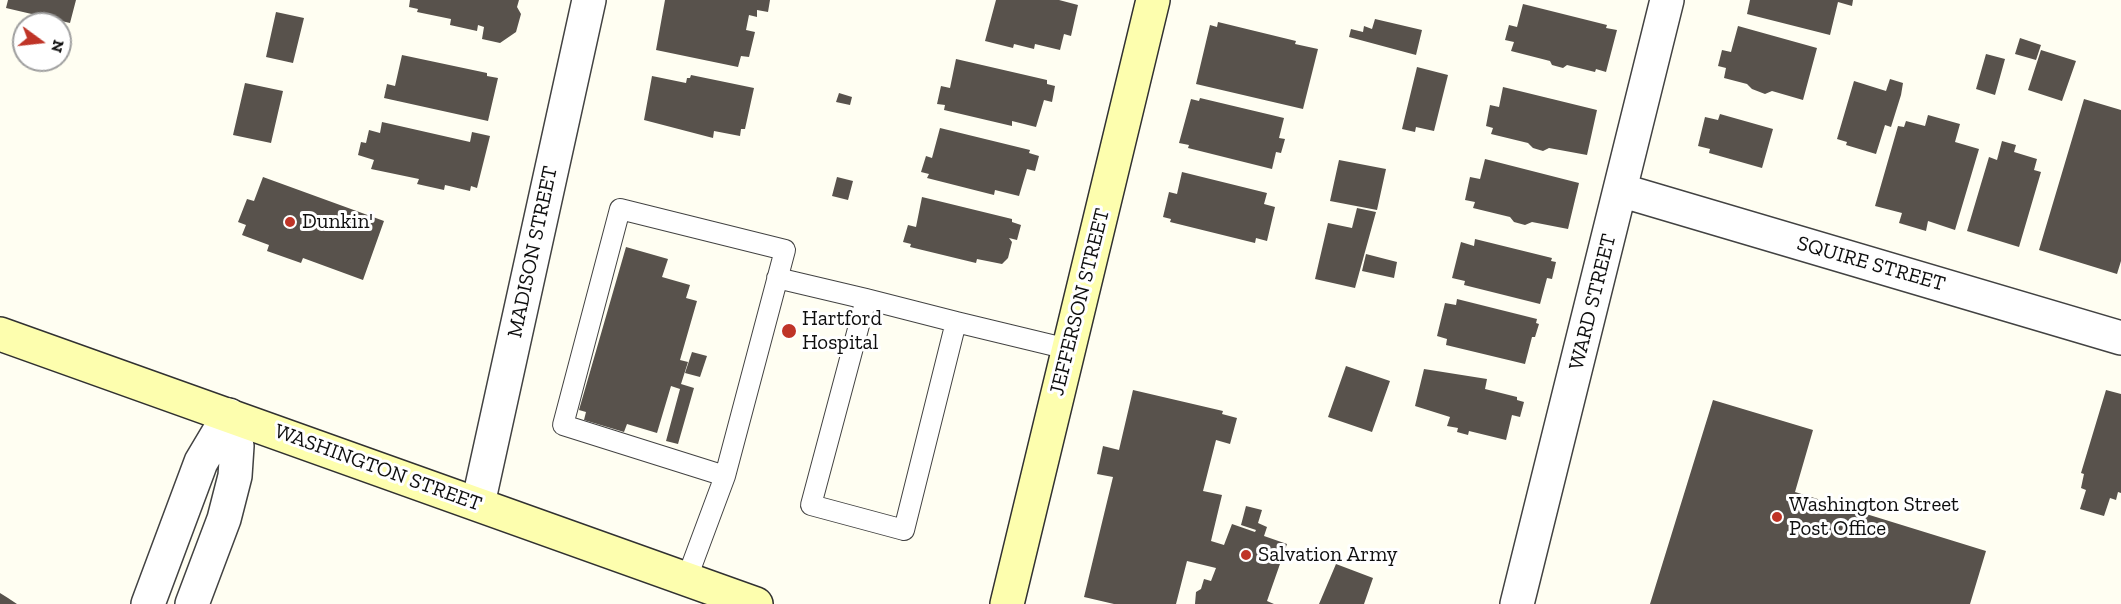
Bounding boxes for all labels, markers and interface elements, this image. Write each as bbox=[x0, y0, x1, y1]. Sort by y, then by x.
north arrow bbox=[12, 12, 72, 72]
text: N bbox=[47, 38, 69, 55]
street label: MADISON STREET bbox=[503, 164, 563, 340]
street label: JEFFERSON STREET bbox=[1045, 206, 1115, 398]
place label: Dunkin' bbox=[302, 209, 373, 235]
marker: Dunkin' bbox=[283, 215, 297, 229]
street label: WARD STREET bbox=[1564, 231, 1622, 373]
street label: SQUIRE STREET bbox=[1794, 231, 1948, 297]
place label: Hartford Hospital bbox=[802, 306, 882, 356]
marker: Hartford Hospital bbox=[780, 322, 798, 340]
street label: WASHINGTON STREET bbox=[271, 419, 485, 517]
place label: Washington Street Post Office bbox=[1789, 492, 1959, 542]
marker: Washington Street Post Office bbox=[1770, 510, 1784, 524]
place label: Salvation Army bbox=[1258, 542, 1398, 568]
marker: Salvation Army bbox=[1239, 548, 1253, 562]

